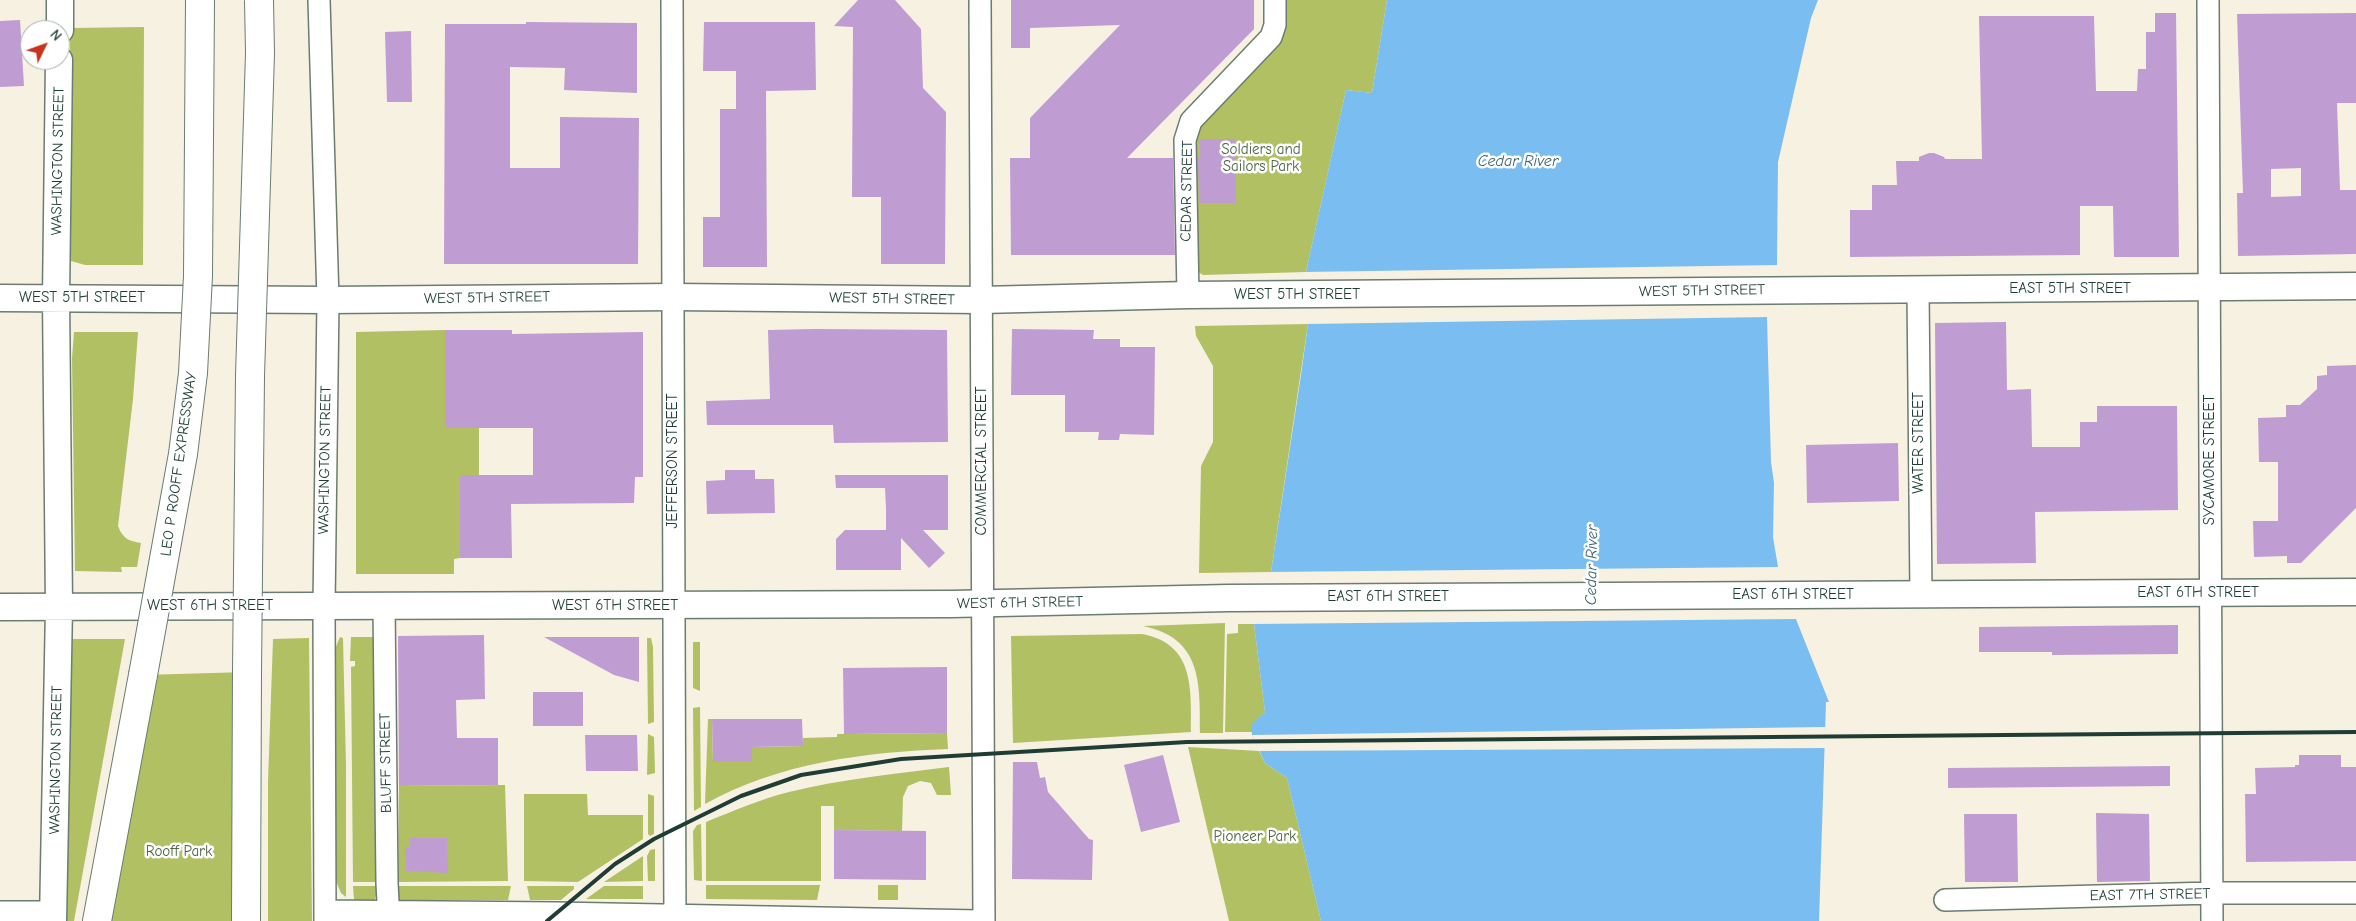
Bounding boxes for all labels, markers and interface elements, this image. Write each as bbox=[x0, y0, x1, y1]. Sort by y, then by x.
north arrow bbox=[20, 20, 70, 70]
text: N bbox=[46, 26, 65, 44]
street label: WASHINGTON STREET bbox=[48, 86, 68, 236]
street label: CEDAR STREET bbox=[1177, 140, 1197, 242]
park label: Soldiers and Sailors Park bbox=[1221, 141, 1301, 176]
water label: Cedar River bbox=[1478, 151, 1558, 171]
street label: EAST 5TH STREET bbox=[2009, 280, 2131, 298]
street label: WEST 5TH STREET bbox=[1639, 281, 1765, 301]
street label: WEST 5TH STREET bbox=[1234, 286, 1360, 304]
street label: WEST 5TH STREET bbox=[424, 288, 550, 308]
street label: WEST 5TH STREET bbox=[19, 289, 145, 307]
street label: WEST 5TH STREET bbox=[829, 289, 955, 309]
street label: LEO P ROOFF EXPRESSWAY bbox=[157, 371, 201, 557]
street label: WASHINGTON STREET bbox=[315, 385, 335, 535]
street label: COMMERCIAL STREET bbox=[973, 386, 991, 536]
street label: WATER STREET bbox=[1910, 392, 1928, 494]
street label: JEFFERSON STREET bbox=[664, 394, 682, 528]
street label: SYCAMORE STREET bbox=[2201, 395, 2219, 525]
water label: Cedar River bbox=[1582, 525, 1602, 605]
street label: EAST 6TH STREET bbox=[2137, 584, 2259, 602]
street label: EAST 6TH STREET bbox=[1732, 586, 1854, 604]
street label: EAST 6TH STREET bbox=[1327, 588, 1449, 606]
street label: WEST 6TH STREET bbox=[957, 593, 1083, 613]
street label: WEST 6TH STREET bbox=[147, 597, 273, 615]
street label: WEST 6TH STREET bbox=[552, 597, 678, 615]
street label: WASHINGTON STREET bbox=[46, 685, 66, 835]
street label: BLUFF STREET bbox=[376, 713, 396, 813]
park label: Pioneer Park bbox=[1214, 828, 1296, 846]
park label: Rooff Park bbox=[146, 843, 212, 861]
street label: EAST 7TH STREET bbox=[2090, 885, 2210, 905]

